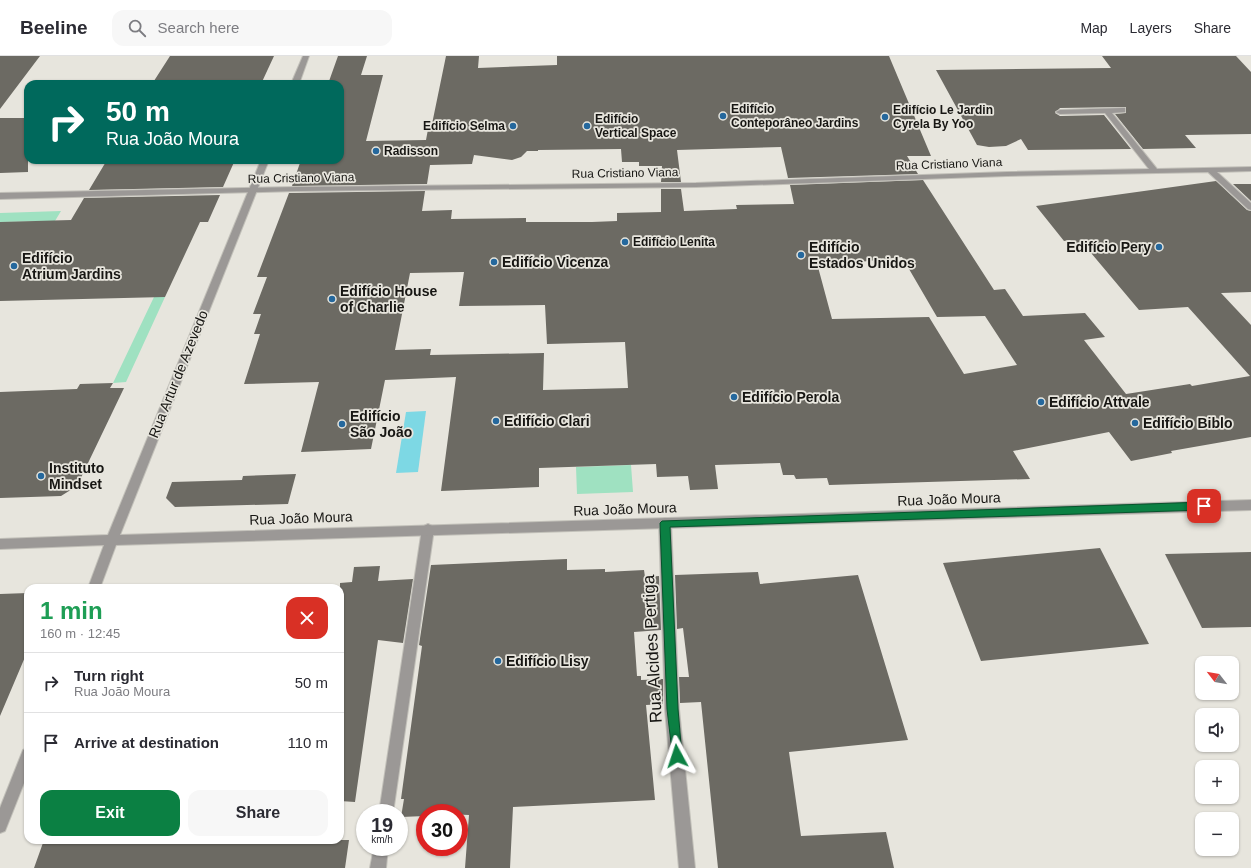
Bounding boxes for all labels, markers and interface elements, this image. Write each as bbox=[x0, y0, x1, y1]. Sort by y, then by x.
search box bbox=[112, 10, 392, 46]
text: Beeline bbox=[20, 17, 88, 38]
icon: search bbox=[126, 17, 148, 39]
text: Search here bbox=[158, 19, 239, 36]
text: Map bbox=[1080, 20, 1108, 36]
text: Layers bbox=[1130, 20, 1172, 36]
text: Share bbox=[1194, 20, 1231, 36]
icon: right bbox=[40, 96, 92, 148]
text: 50 m bbox=[106, 96, 170, 127]
place label: Edifício Conteporâneo Jardins bbox=[731, 102, 859, 130]
place label: Edifício Le Jardin Cyrela By Yoo bbox=[893, 103, 993, 131]
marker: Edifício Conteporâneo Jardins bbox=[718, 111, 728, 121]
place label: Edifício Vertical Space bbox=[595, 112, 677, 140]
marker: Edifício Le Jardin Cyrela By Yoo bbox=[880, 112, 890, 122]
place label: Edifício Selma bbox=[423, 119, 505, 133]
marker: Edifício Selma bbox=[508, 121, 518, 131]
marker: Edifício Vertical Space bbox=[582, 121, 592, 131]
text: Rua João Moura bbox=[106, 129, 239, 149]
place label: Radisson bbox=[384, 144, 438, 158]
marker: Radisson bbox=[371, 146, 381, 156]
street label: Rua Cristiano Viana bbox=[896, 155, 1003, 173]
street label: Rua Cristiano Viana bbox=[572, 165, 679, 181]
street label: Rua Cristiano Viana bbox=[248, 170, 355, 186]
place label: Edifício Lenita bbox=[633, 235, 715, 249]
marker: Edifício Lenita bbox=[620, 237, 630, 247]
place label: Edifício Estados Unidos bbox=[809, 239, 915, 271]
place label: Edifício Pery bbox=[1066, 239, 1151, 255]
marker: Edifício Pery bbox=[1154, 242, 1164, 252]
place label: Edifício Atrium Jardins bbox=[22, 250, 121, 282]
marker: Edifício Estados Unidos bbox=[796, 250, 806, 260]
place label: Edifício Vicenza bbox=[502, 254, 609, 270]
marker: Edifício Vicenza bbox=[489, 257, 499, 267]
marker: Edifício Atrium Jardins bbox=[9, 261, 19, 271]
place label: Edifício House of Charlie bbox=[340, 283, 437, 315]
marker: Edifício House of Charlie bbox=[327, 294, 337, 304]
street label: Rua Artur de Azevedo bbox=[145, 308, 211, 440]
place label: Edifício Perola bbox=[742, 389, 839, 405]
marker: Edifício Perola bbox=[729, 392, 739, 402]
place label: Edifício Attvale bbox=[1049, 394, 1150, 410]
marker: Edifício Attvale bbox=[1036, 397, 1046, 407]
place label: Edifício São João bbox=[350, 408, 412, 440]
place label: Edifício Clari bbox=[504, 413, 590, 429]
place label: Edifício Biblo bbox=[1143, 415, 1232, 431]
marker: Edifício Clari bbox=[491, 416, 501, 426]
marker: Edifício Biblo bbox=[1130, 418, 1140, 428]
marker: Edifício São João bbox=[337, 419, 347, 429]
place label: Instituto Mindset bbox=[49, 460, 104, 492]
marker: Instituto Mindset bbox=[36, 471, 46, 481]
street label: Rua João Moura bbox=[897, 489, 1001, 509]
pin bbox=[1187, 489, 1221, 523]
icon: arrive bbox=[1193, 495, 1215, 517]
street label: Rua João Moura bbox=[573, 499, 677, 519]
street label: Rua João Moura bbox=[249, 508, 353, 528]
street label: Rua Alcides Pertiga bbox=[639, 574, 666, 724]
text: 1 min bbox=[40, 597, 103, 624]
button: close bbox=[286, 597, 328, 639]
text: 160 m · 12:45 bbox=[40, 626, 120, 641]
place label: Edifício Lisy bbox=[506, 653, 589, 669]
marker: Edifício Lisy bbox=[493, 656, 503, 666]
north arrow bbox=[1195, 656, 1239, 700]
map controls bbox=[1195, 656, 1239, 856]
text: Turn right bbox=[74, 667, 144, 684]
icon: right bbox=[40, 672, 62, 694]
text: 50 m bbox=[295, 674, 328, 691]
text: Rua João Moura bbox=[74, 684, 170, 699]
button: sound bbox=[1195, 708, 1239, 752]
icon: arrive bbox=[40, 732, 62, 754]
text: Arrive at destination bbox=[74, 734, 219, 751]
text: 110 m bbox=[287, 734, 328, 751]
position arrow bbox=[656, 735, 698, 777]
button: + bbox=[1195, 760, 1239, 804]
button: Exit bbox=[40, 790, 180, 836]
button: Share bbox=[188, 790, 328, 836]
speed limit sign: 30 bbox=[416, 804, 468, 856]
button: − bbox=[1195, 812, 1239, 856]
text: 19 bbox=[371, 814, 393, 836]
text: km/h bbox=[371, 834, 393, 845]

